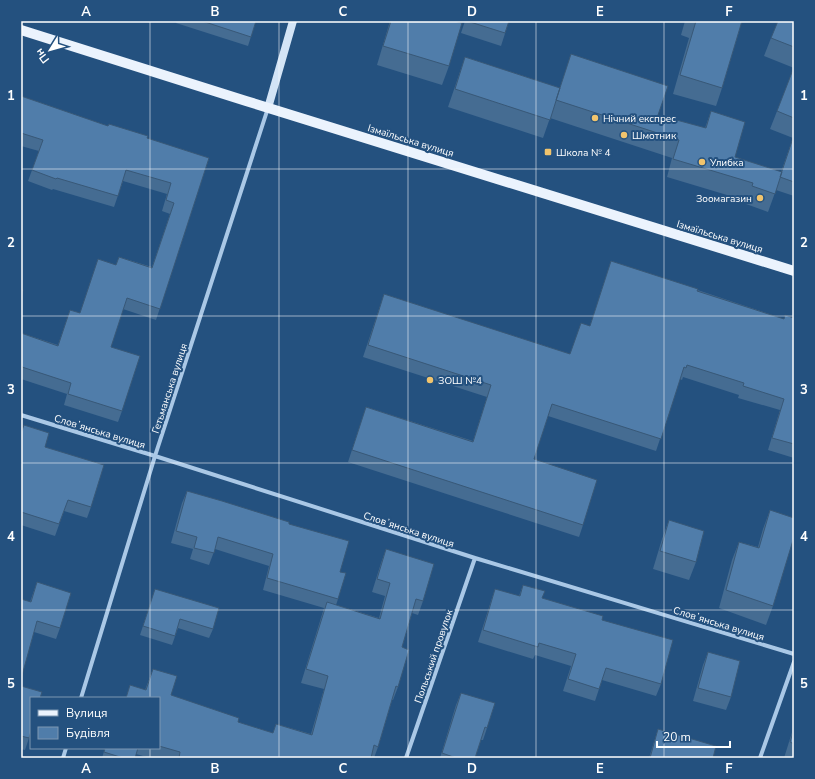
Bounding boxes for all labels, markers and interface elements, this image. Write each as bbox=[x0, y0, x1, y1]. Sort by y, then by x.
text: A bbox=[81, 3, 91, 21]
text: B bbox=[211, 3, 220, 21]
text: C bbox=[339, 3, 348, 21]
text: D bbox=[467, 3, 477, 21]
text: E bbox=[596, 3, 604, 21]
text: F bbox=[725, 3, 733, 21]
north arrow bbox=[30, 30, 70, 70]
text: Пн bbox=[32, 45, 53, 66]
text: 1 bbox=[7, 87, 15, 105]
text: 1 bbox=[800, 87, 808, 105]
place label: Нічний експрес bbox=[603, 112, 676, 126]
marker: Нічний експрес bbox=[590, 113, 600, 123]
street label: Ізмаїльська вулиця bbox=[366, 121, 456, 161]
place label: Шмотник bbox=[632, 129, 677, 143]
marker: Шмотник bbox=[619, 130, 629, 140]
place label: Школа № 4 bbox=[556, 146, 610, 160]
marker: Школа № 4 bbox=[543, 147, 553, 157]
place label: Улибка bbox=[709, 156, 744, 170]
marker: Улибка bbox=[697, 157, 707, 167]
place label: Зоомагазин bbox=[696, 192, 752, 206]
marker: Зоомагазин bbox=[755, 193, 765, 203]
street label: Ізмаїльська вулиця bbox=[675, 217, 765, 257]
text: 2 bbox=[7, 234, 15, 252]
text: 2 bbox=[800, 234, 808, 252]
street label: Гетьманська вулиця bbox=[149, 341, 191, 435]
place label: ЗОШ №4 bbox=[438, 374, 482, 388]
marker: ЗОШ №4 bbox=[425, 375, 435, 385]
text: 3 bbox=[7, 381, 15, 399]
text: 3 bbox=[800, 381, 808, 399]
street label: Словʼянська вулиця bbox=[52, 411, 147, 453]
street label: Словʼянська вулиця bbox=[361, 509, 456, 551]
text: 4 bbox=[7, 528, 15, 546]
text: 4 bbox=[800, 528, 808, 546]
street label: Словʼянська вулиця bbox=[671, 603, 766, 645]
street label: Польський провулок bbox=[411, 607, 457, 705]
text: 5 bbox=[7, 675, 15, 693]
text: 5 bbox=[800, 675, 808, 693]
legend bbox=[30, 697, 160, 749]
text: Вулиця bbox=[66, 705, 108, 721]
scale bar bbox=[657, 723, 730, 749]
text: Будівля bbox=[66, 725, 110, 741]
text: 20 m bbox=[663, 729, 691, 745]
text: A bbox=[81, 760, 91, 778]
text: B bbox=[211, 760, 220, 778]
text: C bbox=[339, 760, 348, 778]
text: D bbox=[467, 760, 477, 778]
text: E bbox=[596, 760, 604, 778]
text: F bbox=[725, 760, 733, 778]

